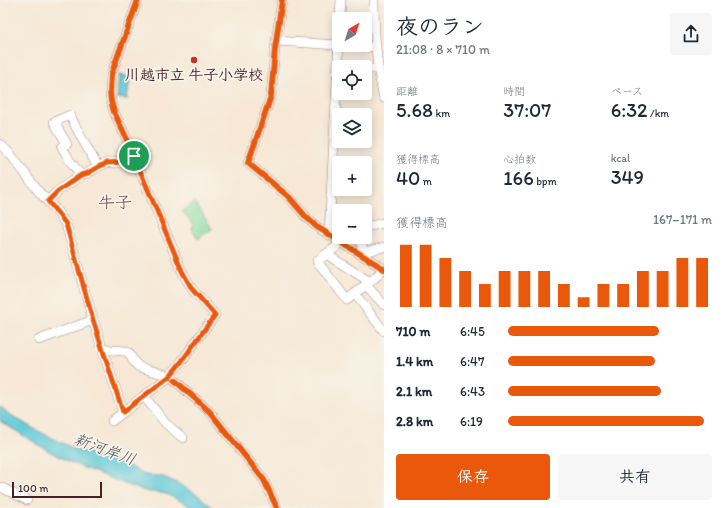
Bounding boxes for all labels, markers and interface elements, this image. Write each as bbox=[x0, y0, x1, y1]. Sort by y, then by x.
north arrow bbox=[332, 12, 372, 52]
map controls bbox=[332, 12, 372, 244]
text: 夜のラン bbox=[396, 13, 484, 40]
button: share bbox=[670, 13, 712, 55]
text: 21:08 · 8 × 710 m bbox=[396, 42, 490, 57]
marker: 川越市立 牛子小学校 bbox=[189, 55, 199, 65]
button: locate bbox=[332, 60, 372, 100]
place label: 川越市立 牛子小学校 bbox=[125, 66, 263, 84]
text: 距離 bbox=[396, 85, 418, 98]
text: 時間 bbox=[503, 85, 525, 98]
text: ペース bbox=[611, 85, 643, 98]
text: 5.68 bbox=[396, 98, 433, 122]
text: 37:07 bbox=[503, 98, 551, 122]
text: 6:32 bbox=[611, 98, 648, 122]
text: km bbox=[433, 107, 450, 120]
text: /km bbox=[648, 107, 669, 120]
button: layers bbox=[332, 108, 372, 148]
pin bbox=[117, 139, 151, 173]
icon: arrive bbox=[123, 145, 145, 167]
text: kcal bbox=[611, 152, 630, 165]
text: 獲得標高 bbox=[396, 153, 440, 166]
text: 心拍数 bbox=[503, 153, 536, 166]
button: + bbox=[332, 156, 372, 196]
text: 349 bbox=[611, 165, 644, 189]
text: 40 bbox=[396, 166, 420, 190]
text: 166 bbox=[503, 166, 534, 190]
text: m bbox=[420, 175, 432, 188]
text: bpm bbox=[534, 175, 557, 188]
district label: 牛子 bbox=[98, 192, 132, 212]
button: − bbox=[332, 204, 372, 244]
text: 167–171 m bbox=[653, 212, 712, 227]
text: 獲得標高 bbox=[396, 215, 448, 230]
text: 710 m bbox=[396, 324, 430, 339]
text: 6:45 bbox=[460, 324, 485, 339]
text: 1.4 km bbox=[396, 354, 433, 369]
text: 6:47 bbox=[460, 354, 484, 369]
text: 2.1 km bbox=[396, 384, 432, 399]
text: 6:43 bbox=[460, 384, 485, 399]
text: 2.8 km bbox=[396, 414, 433, 429]
text: 6:19 bbox=[460, 414, 483, 429]
water label: 新河岸川 bbox=[72, 429, 138, 469]
button: 保存 bbox=[396, 454, 550, 500]
button: 共有 bbox=[558, 454, 712, 500]
scale bar bbox=[12, 480, 102, 499]
text: 100 m bbox=[18, 482, 48, 495]

